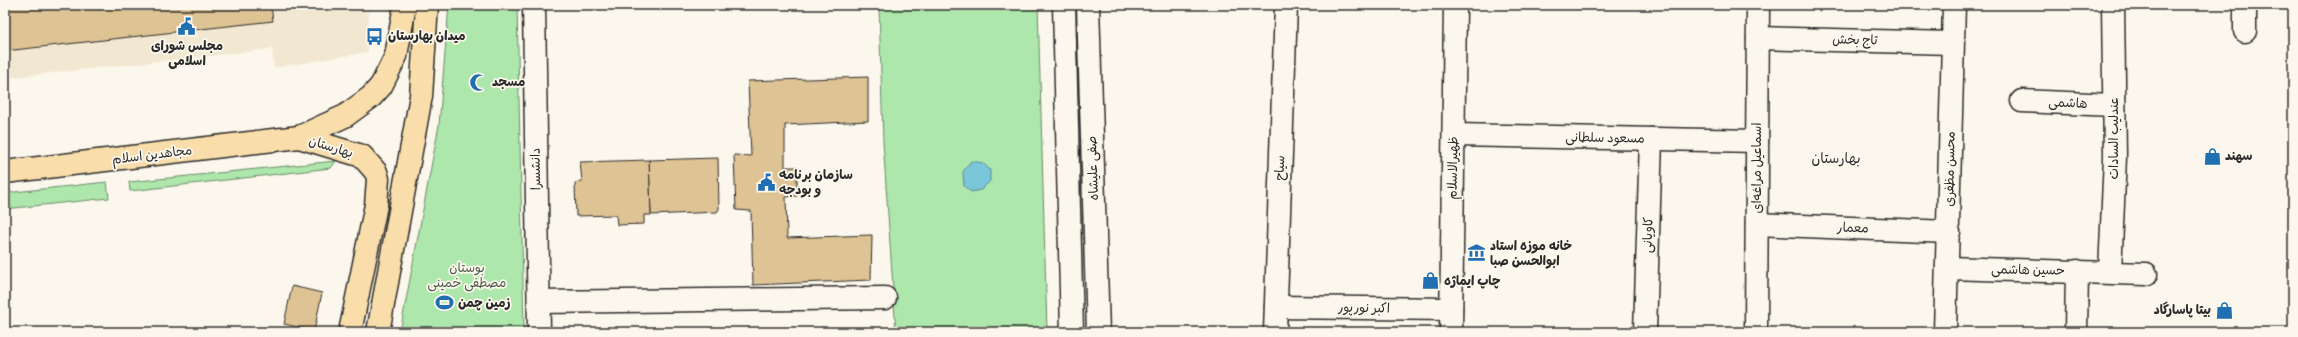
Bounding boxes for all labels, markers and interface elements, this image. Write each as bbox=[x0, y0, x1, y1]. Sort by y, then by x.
public building icon: مجلس شورای اسلامی bbox=[177, 17, 197, 37]
bus stop icon: میدان بهارستان bbox=[365, 26, 385, 46]
place label: میدان بهارستان bbox=[388, 28, 466, 44]
street label: تاج بخش bbox=[1832, 32, 1878, 49]
place label: مجلس شورای اسلامی bbox=[151, 38, 223, 69]
mosque icon: مسجد bbox=[469, 72, 489, 92]
place label: مسجد bbox=[492, 74, 525, 90]
street label: هاشمی bbox=[2048, 94, 2088, 113]
street label: عندلیب السادات bbox=[2106, 97, 2122, 179]
street label: اسماعیل مراغه‌ای bbox=[1749, 123, 1765, 213]
street label: مسعود سلطانی bbox=[1565, 129, 1645, 148]
street label: محسن مظفری bbox=[1941, 131, 1959, 207]
street label: بهارستان bbox=[307, 133, 355, 161]
street label: صفی علیشاه bbox=[1084, 135, 1103, 201]
street label: ظهیرالاسلام bbox=[1444, 136, 1464, 200]
street label: مجاهدین اسلام bbox=[111, 142, 193, 170]
shop icon: سهند bbox=[2202, 146, 2222, 166]
street label: دانشسرا bbox=[528, 148, 544, 190]
place label: سهند bbox=[2225, 148, 2252, 164]
district label: بهارستان bbox=[1811, 150, 1861, 167]
street label: سیاح bbox=[1272, 155, 1289, 181]
place label: سازمان برنامه و بودجه bbox=[779, 167, 853, 198]
public building icon: سازمان برنامه و بودجه bbox=[756, 172, 776, 192]
street label: کاویانی bbox=[1639, 216, 1658, 253]
street label: معمار bbox=[1836, 219, 1869, 237]
place label: خانه موزه استاد ابوالحسن صبا bbox=[1490, 238, 1572, 269]
museum icon: خانه موزه استاد ابوالحسن صبا bbox=[1467, 243, 1487, 263]
park label: بوستان مصطفی خمینی bbox=[428, 260, 506, 292]
street label: حسین هاشمی bbox=[1991, 261, 2065, 280]
shop icon: چاپ ایماژه bbox=[1421, 271, 1441, 291]
place label: چاپ ایماژه bbox=[1444, 273, 1501, 289]
sports icon: زمین چمن bbox=[435, 293, 455, 313]
place label: زمین چمن bbox=[458, 295, 511, 311]
street label: اکبر نورپور bbox=[1337, 300, 1390, 316]
shop icon: بیتا پاسارگاد bbox=[2214, 300, 2234, 320]
place label: بیتا پاسارگاد bbox=[2154, 301, 2211, 318]

